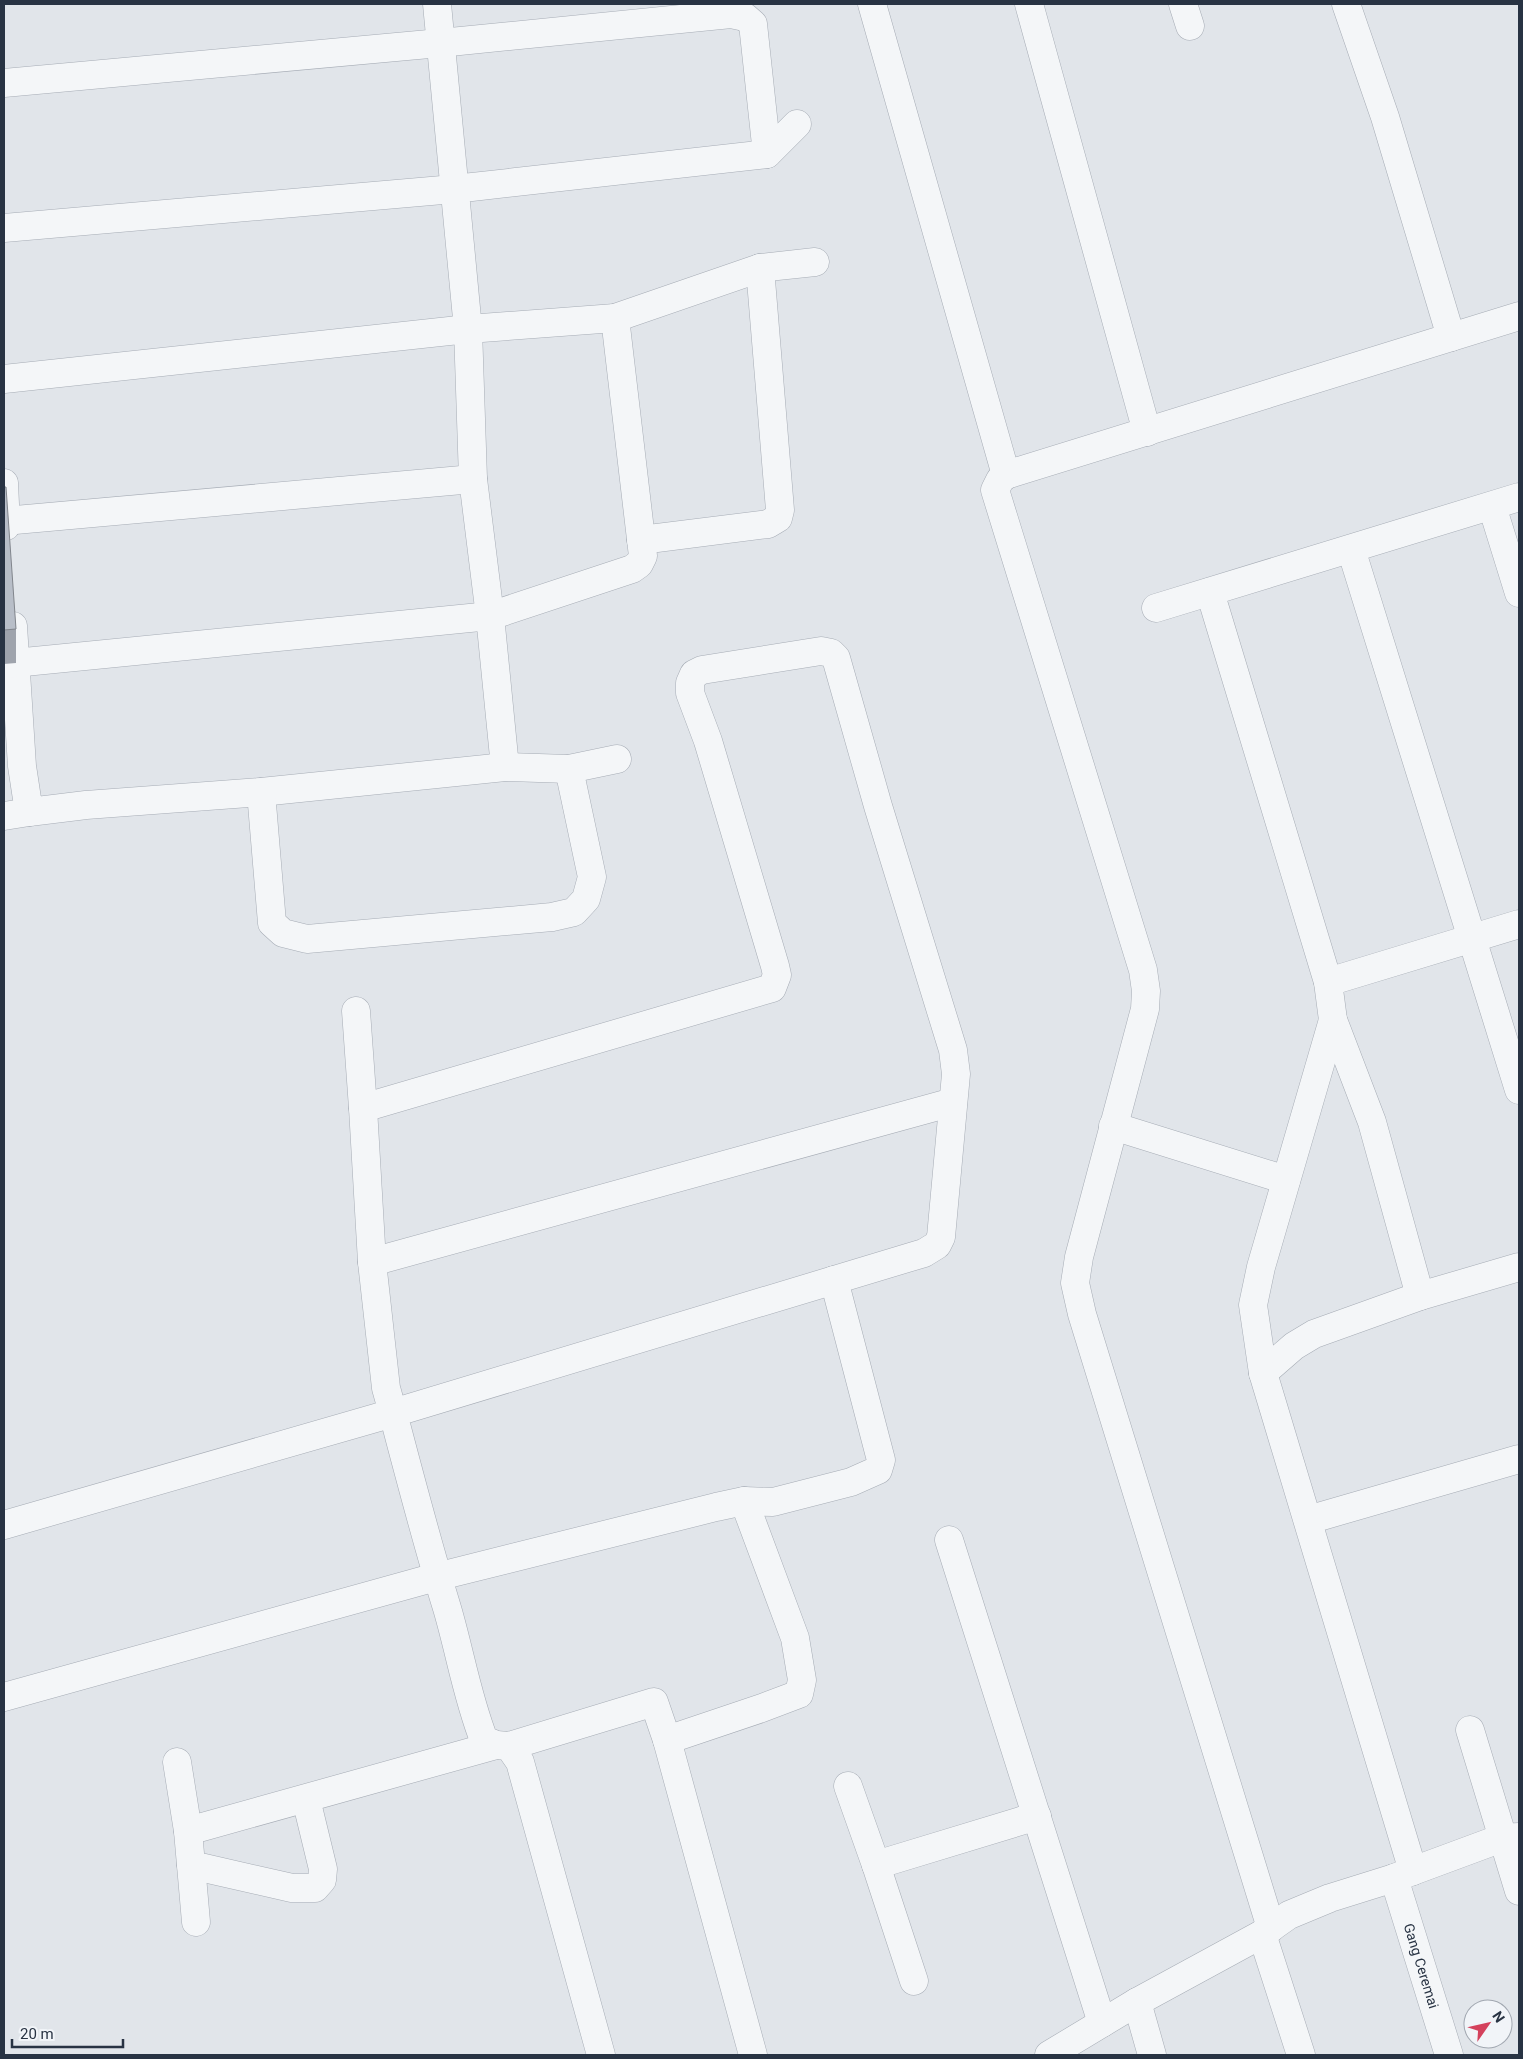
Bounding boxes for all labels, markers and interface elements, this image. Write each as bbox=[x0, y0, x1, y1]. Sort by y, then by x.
street label: Gang Ceremai bbox=[1401, 1921, 1442, 2010]
north arrow bbox=[1463, 1999, 1513, 2049]
text: N bbox=[1489, 2008, 1508, 2025]
scale bar bbox=[12, 2016, 124, 2048]
text: 20 m bbox=[20, 2025, 54, 2043]

